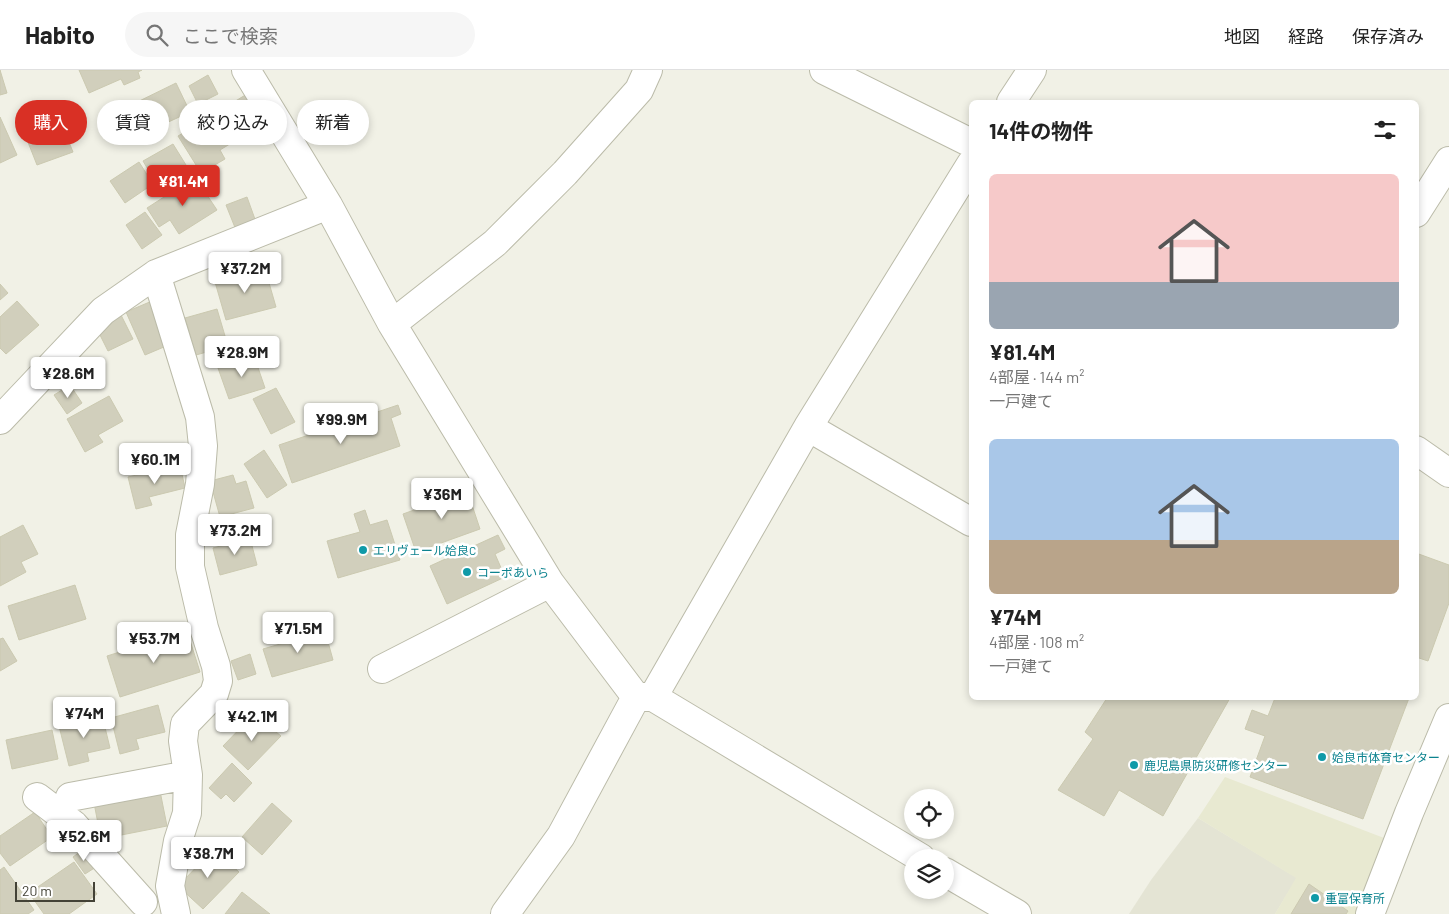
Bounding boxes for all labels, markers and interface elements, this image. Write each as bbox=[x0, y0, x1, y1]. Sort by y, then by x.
search box bbox=[125, 12, 475, 57]
text: Habito bbox=[25, 20, 95, 49]
icon: search bbox=[143, 21, 171, 49]
text: ここで検索 bbox=[183, 24, 278, 47]
text: 地図 bbox=[1224, 25, 1260, 47]
text: 経路 bbox=[1288, 25, 1324, 47]
text: 保存済み bbox=[1352, 25, 1424, 47]
chip: 購入 bbox=[15, 100, 87, 145]
chip: 賃貸 bbox=[97, 100, 169, 145]
chip: 絞り込み bbox=[179, 100, 287, 145]
chip: 新着 bbox=[297, 100, 369, 145]
icon: filters bbox=[1371, 116, 1399, 144]
text: 14件の物件 bbox=[989, 118, 1093, 143]
pin: ¥81.4M bbox=[142, 164, 224, 207]
text: ¥81.4M bbox=[158, 171, 208, 190]
icon: home bbox=[1149, 206, 1239, 296]
pin: ¥37.2M bbox=[204, 252, 286, 294]
text: ¥37.2M bbox=[219, 258, 271, 277]
pin: ¥28.9M bbox=[201, 336, 283, 378]
text: ¥81.4M bbox=[989, 339, 1055, 364]
text: ¥28.9M bbox=[216, 342, 268, 361]
pin: ¥28.6M bbox=[27, 356, 109, 399]
text: ¥28.6M bbox=[42, 363, 94, 382]
text: 4部屋 · 144 m² bbox=[989, 367, 1084, 386]
text: 一戸建て bbox=[989, 391, 1053, 410]
pin: ¥99.9M bbox=[300, 402, 382, 445]
text: ¥99.9M bbox=[315, 409, 367, 428]
pin: ¥60.1M bbox=[114, 442, 196, 485]
text: ¥60.1M bbox=[130, 449, 180, 468]
icon: home bbox=[1149, 471, 1239, 561]
pin: ¥36M bbox=[412, 478, 472, 520]
text: ¥36M bbox=[422, 484, 462, 503]
pin: ¥73.2M bbox=[194, 514, 276, 556]
text: ¥73.2M bbox=[209, 520, 261, 539]
place label: エリヴェール姶良C bbox=[373, 543, 476, 557]
marker: エリヴェール姶良C bbox=[357, 544, 369, 556]
place label: コーポあいら bbox=[477, 565, 549, 579]
marker: コーポあいら bbox=[461, 566, 473, 578]
text: ¥74M bbox=[989, 604, 1042, 629]
pin: ¥71.5M bbox=[257, 612, 339, 654]
text: ¥71.5M bbox=[273, 618, 323, 637]
pin: ¥53.7M bbox=[113, 622, 195, 664]
text: ¥53.7M bbox=[128, 628, 180, 647]
text: 4部屋 · 108 m² bbox=[989, 632, 1084, 651]
text: 一戸建て bbox=[989, 656, 1053, 675]
pin: ¥74M bbox=[54, 696, 114, 739]
pin: ¥42.1M bbox=[211, 700, 293, 742]
text: ¥74M bbox=[64, 703, 104, 722]
text: ¥42.1M bbox=[226, 706, 278, 725]
place label: 姶良市体育センター bbox=[1332, 750, 1440, 764]
marker: 姶良市体育センター bbox=[1316, 751, 1328, 763]
place label: 鹿児島県防災研修センター bbox=[1144, 758, 1288, 772]
marker: 鹿児島県防災研修センター bbox=[1128, 759, 1140, 771]
map controls bbox=[904, 789, 954, 899]
button: locate bbox=[904, 789, 954, 839]
pin: ¥52.6M bbox=[43, 820, 125, 862]
text: ¥52.6M bbox=[58, 826, 110, 845]
pin: ¥38.7M bbox=[167, 836, 249, 879]
text: ¥38.7M bbox=[182, 843, 234, 862]
button: layers bbox=[904, 849, 954, 899]
scale bar bbox=[15, 879, 95, 902]
text: 20 m bbox=[22, 882, 52, 899]
place label: 重富保育所 bbox=[1325, 891, 1385, 905]
marker: 重富保育所 bbox=[1309, 892, 1321, 904]

